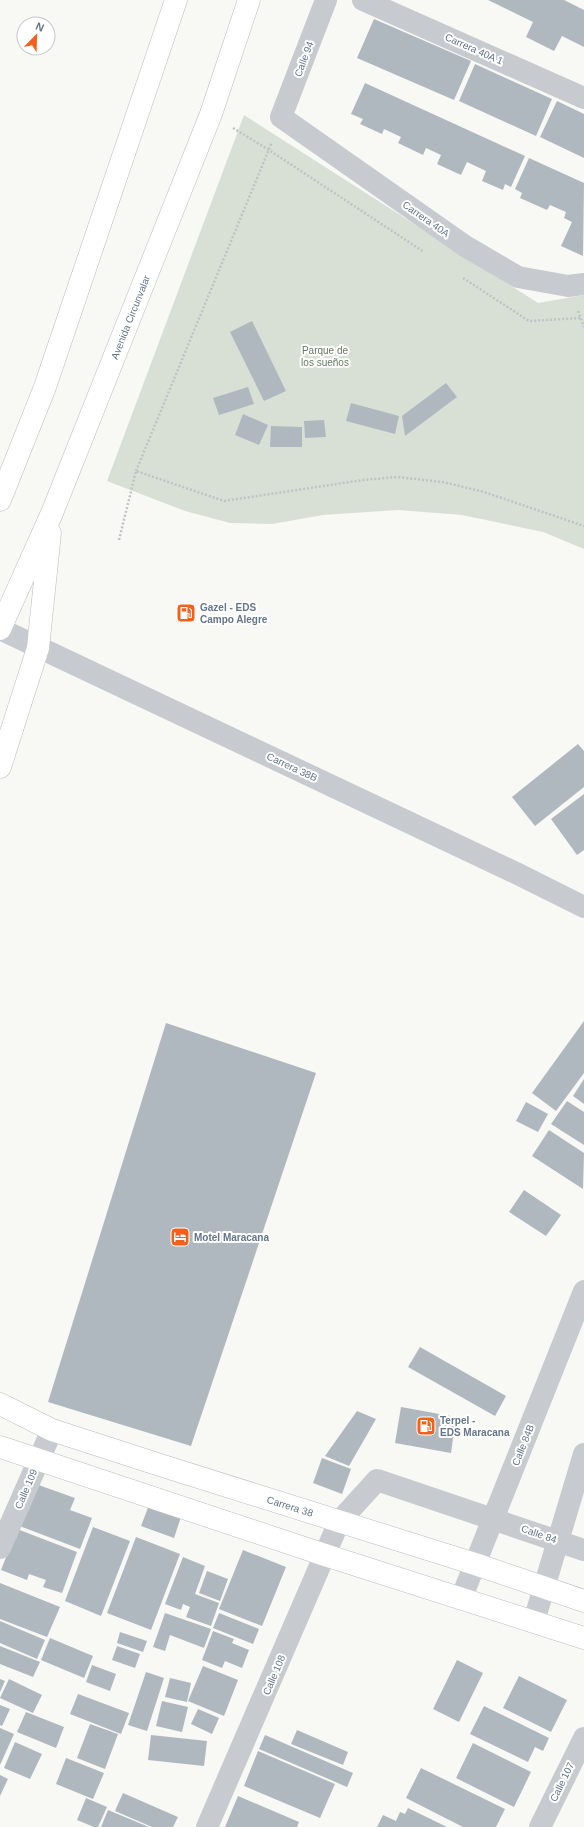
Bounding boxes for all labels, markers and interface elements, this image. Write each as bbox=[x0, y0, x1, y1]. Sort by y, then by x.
north arrow bbox=[16, 16, 56, 56]
text: N bbox=[34, 20, 46, 34]
street label: Carrera 40A 1 bbox=[443, 31, 505, 67]
street label: Calle 94 bbox=[292, 39, 316, 78]
street label: Carrera 40A bbox=[401, 199, 452, 239]
street label: Avenida Circunvalar bbox=[108, 273, 152, 361]
park label: Parque de los sueños bbox=[301, 345, 349, 368]
fuel station icon: Gazel - EDS Campo Alegre bbox=[175, 602, 197, 624]
place label: Gazel - EDS Campo Alegre bbox=[200, 602, 268, 625]
street label: Carrera 38B bbox=[265, 751, 319, 784]
hotel icon: Motel Maracana bbox=[169, 1226, 191, 1248]
place label: Motel Maracana bbox=[194, 1232, 269, 1243]
fuel station icon: Terpel - EDS Maracana bbox=[415, 1415, 437, 1437]
place label: Terpel - EDS Maracana bbox=[440, 1415, 510, 1438]
street label: Calle 84B bbox=[510, 1423, 536, 1467]
street label: Calle 109 bbox=[13, 1467, 39, 1511]
street label: Carrera 38 bbox=[266, 1493, 315, 1518]
street label: Calle 84 bbox=[520, 1523, 559, 1545]
street label: Calle 108 bbox=[261, 1653, 287, 1697]
street label: Calle 107 bbox=[548, 1760, 576, 1803]

